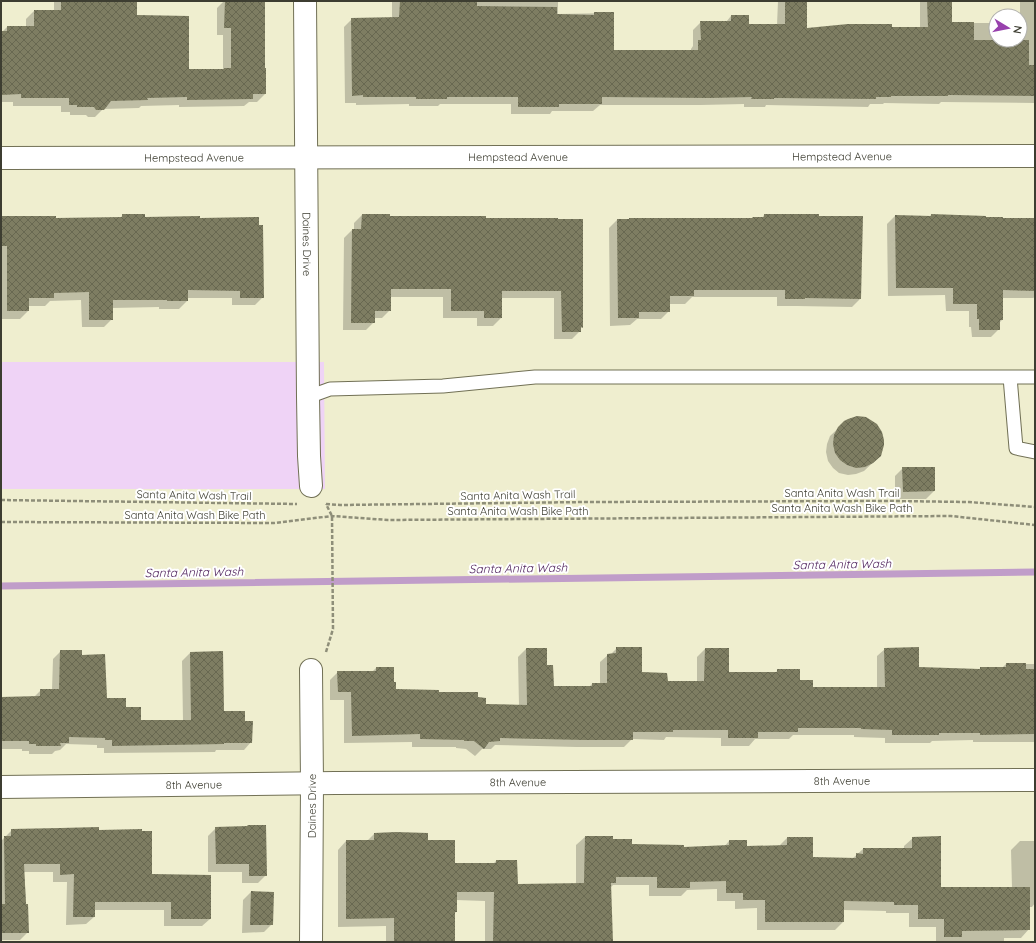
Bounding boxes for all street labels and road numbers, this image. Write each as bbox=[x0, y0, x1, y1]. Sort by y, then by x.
street label: Hempstead Avenue bbox=[792, 149, 892, 163]
street label: Hempstead Avenue bbox=[468, 150, 568, 164]
street label: Hempstead Avenue bbox=[144, 151, 244, 165]
street label: Daines Drive bbox=[300, 212, 314, 276]
street label: Santa Anita Wash Trail bbox=[784, 486, 900, 500]
street label: Santa Anita Wash Trail bbox=[136, 487, 252, 503]
street label: Santa Anita Wash Trail bbox=[460, 487, 576, 503]
street label: Santa Anita Wash Bike Path bbox=[772, 501, 912, 515]
street label: Santa Anita Wash Bike Path bbox=[448, 504, 588, 518]
street label: Santa Anita Wash Bike Path bbox=[125, 508, 265, 522]
street label: Daines Drive bbox=[305, 774, 319, 838]
street label: 8th Avenue bbox=[814, 774, 870, 788]
street label: 8th Avenue bbox=[490, 775, 546, 789]
street label: 8th Avenue bbox=[166, 777, 222, 792]

